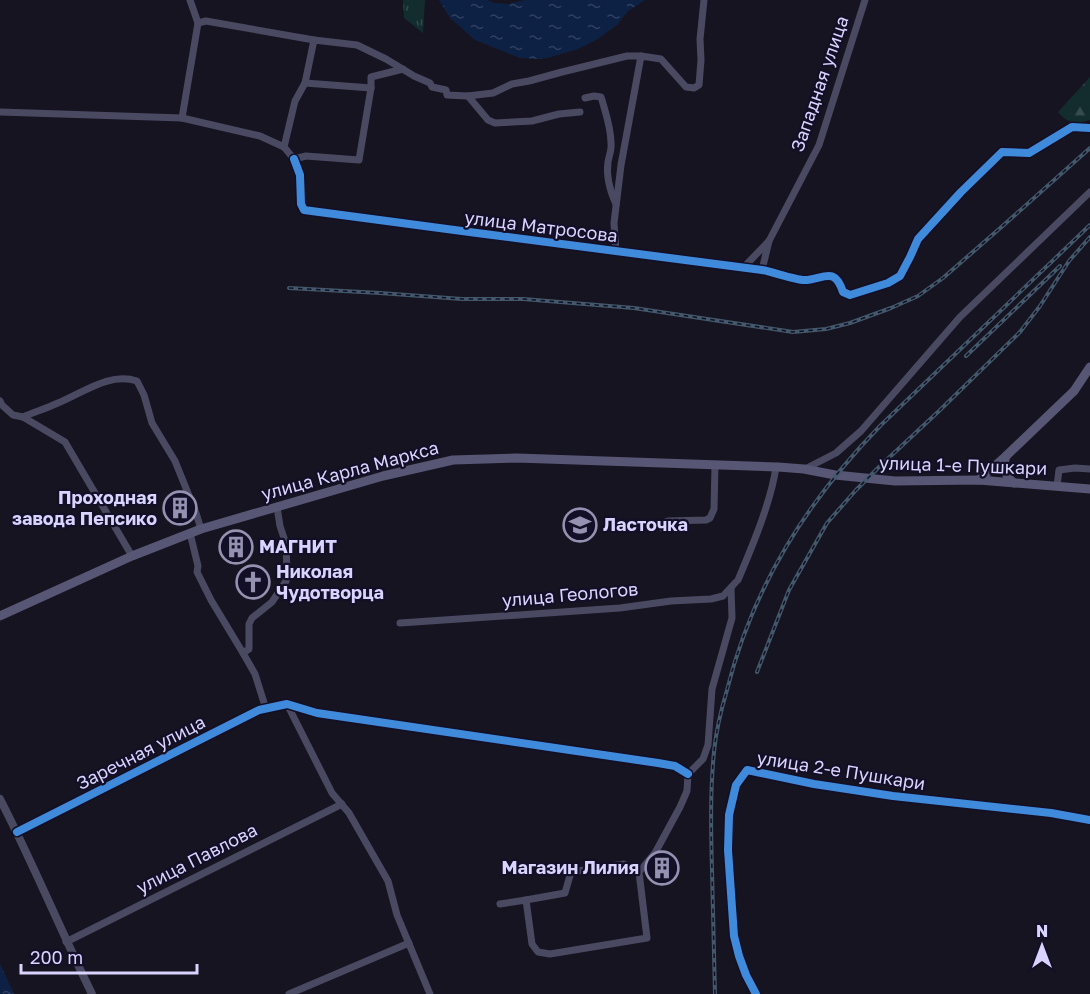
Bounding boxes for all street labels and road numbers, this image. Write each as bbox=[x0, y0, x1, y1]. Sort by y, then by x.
street label: Западная улица bbox=[786, 13, 853, 154]
street label: улица Матросова bbox=[463, 206, 619, 246]
street label: улица Карла Маркса bbox=[259, 436, 441, 504]
street label: улица 1-е Пушкари bbox=[879, 451, 1048, 479]
street label: улица Геологов bbox=[501, 577, 639, 611]
street label: Заречная улица bbox=[72, 710, 209, 794]
street label: улица 2-е Пушкари bbox=[755, 746, 927, 794]
street label: улица Павлова bbox=[132, 818, 261, 898]

